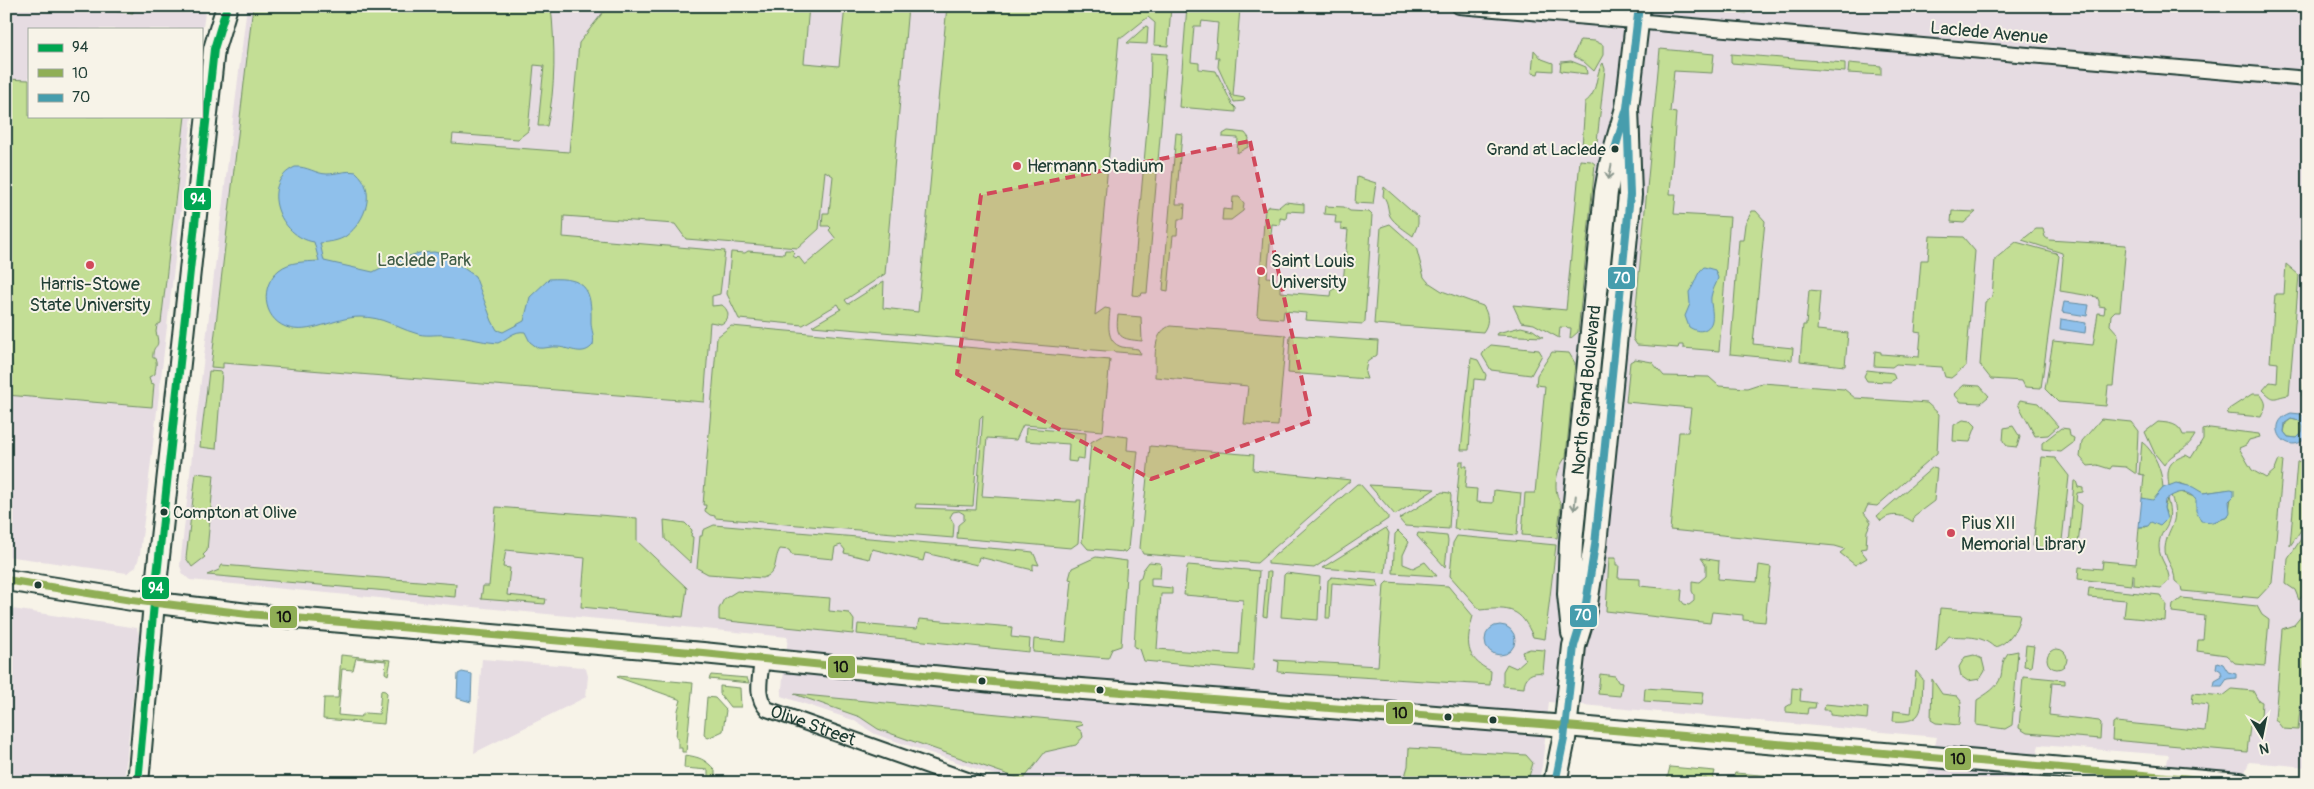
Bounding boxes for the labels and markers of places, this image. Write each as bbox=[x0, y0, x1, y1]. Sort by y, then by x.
place label: Grand at Laclede bbox=[1486, 139, 1607, 160]
marker: Grand at Laclede bbox=[1610, 144, 1620, 154]
place label: Hermann Stadium bbox=[1027, 155, 1164, 178]
marker: Hermann Stadium bbox=[1011, 160, 1023, 172]
place label: Saint Louis University bbox=[1271, 250, 1354, 294]
marker: Harris-Stowe State University bbox=[84, 259, 96, 271]
marker: Saint Louis University bbox=[1255, 265, 1267, 277]
place label: Harris-Stowe State University bbox=[29, 273, 151, 317]
place label: Compton at Olive bbox=[173, 502, 297, 523]
marker: Compton at Olive bbox=[159, 507, 169, 517]
place label: Pius XII Memorial Library bbox=[1961, 512, 2086, 556]
marker: Pius XII Memorial Library bbox=[1945, 527, 1957, 539]
unlabelled marker bbox=[33, 580, 43, 590]
unlabelled marker bbox=[977, 676, 987, 686]
unlabelled marker bbox=[1095, 685, 1105, 695]
unlabelled marker bbox=[1443, 712, 1453, 722]
unlabelled marker bbox=[1488, 715, 1498, 725]

